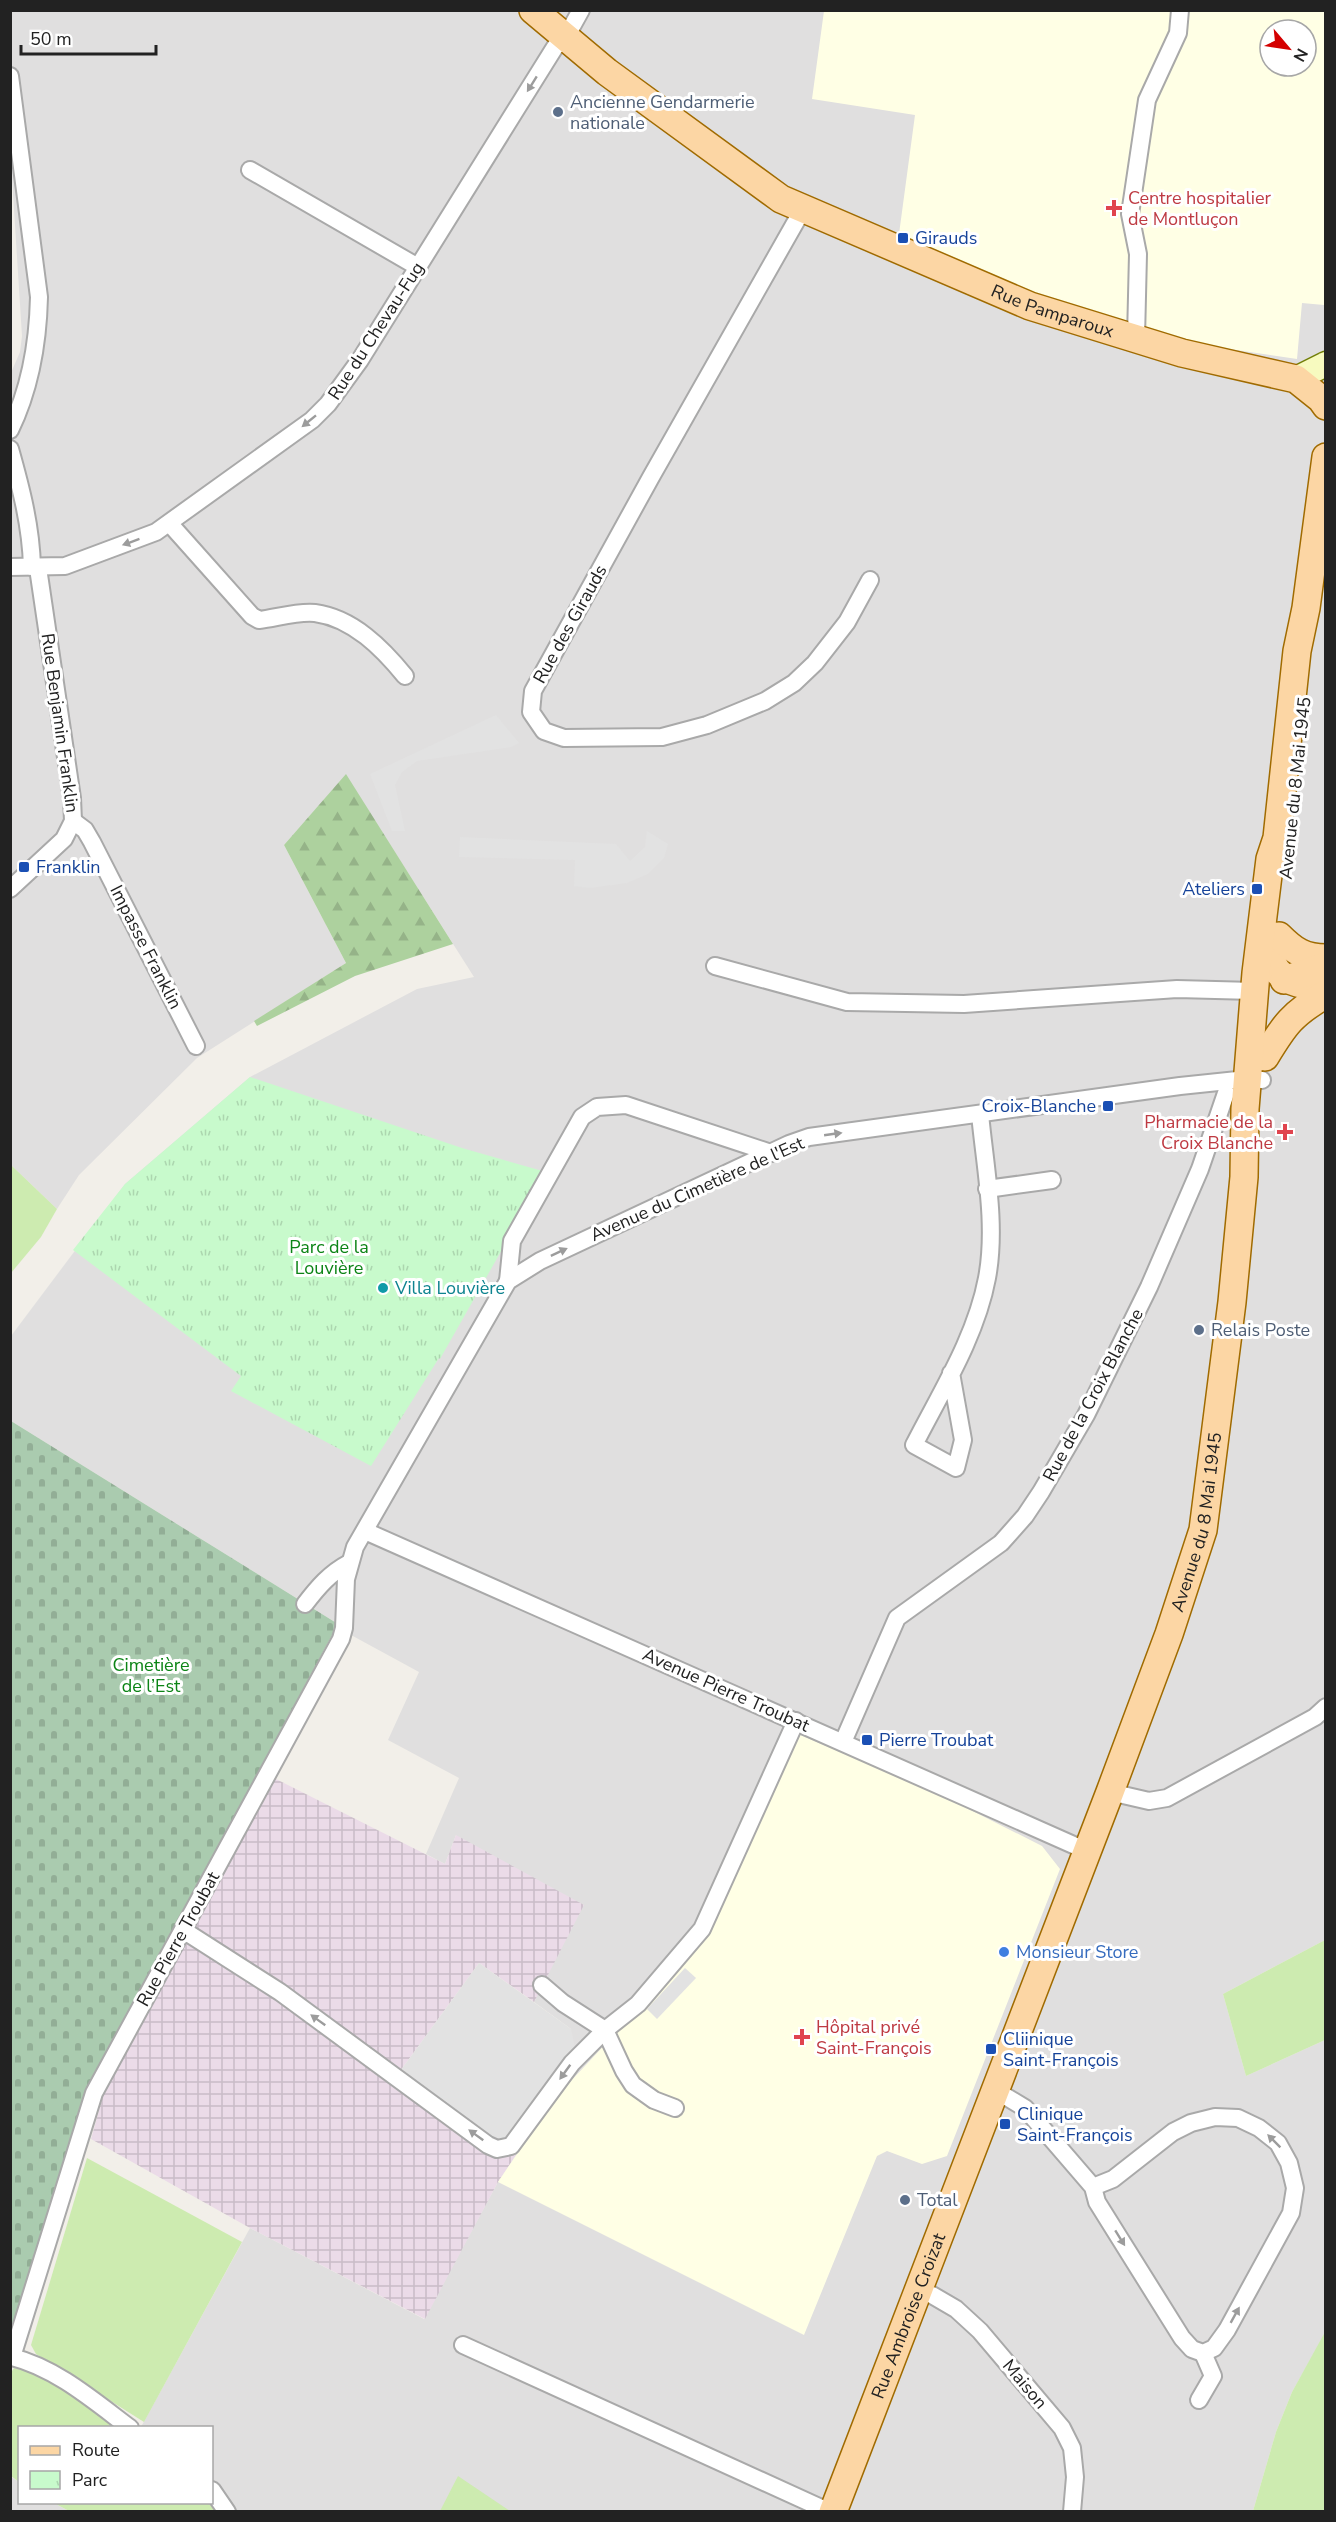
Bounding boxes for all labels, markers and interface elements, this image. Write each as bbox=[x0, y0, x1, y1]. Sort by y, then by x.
scale bar bbox=[21, 18, 156, 56]
north arrow bbox=[1258, 18, 1318, 78]
text: 50 m bbox=[30, 27, 72, 51]
text: N bbox=[1288, 44, 1313, 65]
one-way arrow bbox=[526, 76, 537, 92]
place label: Ancienne Gendarmerie nationale bbox=[570, 90, 755, 135]
marker: Ancienne Gendarmerie nationale bbox=[551, 105, 565, 119]
place label: Centre hospitalier de Montluçon bbox=[1128, 186, 1272, 231]
marker: Centre hospitalier de Montluçon bbox=[1105, 199, 1123, 217]
place label: Girauds bbox=[915, 226, 977, 250]
marker: Girauds bbox=[896, 231, 910, 245]
street label: Rue du Chevau-Fug bbox=[322, 257, 430, 405]
street label: Rue Pamparoux bbox=[987, 279, 1117, 343]
one-way arrow bbox=[302, 414, 317, 427]
one-way arrow bbox=[122, 537, 140, 547]
street label: Rue des Girauds bbox=[527, 560, 613, 688]
street label: Rue Benjamin Franklin bbox=[36, 632, 84, 814]
street label: Avenue du 8 Mai 1945 bbox=[1273, 696, 1317, 880]
place label: Franklin bbox=[36, 855, 101, 879]
marker: Franklin bbox=[17, 860, 31, 874]
place label: Ateliers bbox=[1182, 877, 1245, 901]
street label: Impasse Franklin bbox=[104, 881, 188, 1013]
marker: Ateliers bbox=[1250, 882, 1264, 896]
place label: Croix-Blanche bbox=[981, 1094, 1096, 1118]
marker: Croix-Blanche bbox=[1101, 1099, 1115, 1113]
place label: Pharmacie de la Croix Blanche bbox=[1144, 1110, 1273, 1155]
marker: Pharmacie de la Croix Blanche bbox=[1278, 1125, 1292, 1139]
one-way arrow bbox=[824, 1129, 843, 1139]
street label: Avenue du Cimetière de l'Est bbox=[586, 1131, 808, 1247]
park label: Parc de la Louvière bbox=[289, 1235, 369, 1280]
one-way arrow bbox=[550, 1248, 567, 1257]
place label: Villa Louvière bbox=[394, 1276, 505, 1300]
marker: Villa Louvière bbox=[376, 1281, 390, 1295]
street label: Rue de la Croix Blanche bbox=[1037, 1304, 1149, 1486]
place label: Relais Poste bbox=[1211, 1318, 1310, 1342]
marker: Relais Poste bbox=[1192, 1323, 1206, 1337]
street label: Avenue du 8 Mai 1945 bbox=[1165, 1431, 1227, 1615]
street label: Avenue Pierre Troubat bbox=[639, 1642, 814, 1738]
park label: Cimetière de l’Est bbox=[112, 1653, 190, 1698]
place label: Pierre Troubat bbox=[879, 1728, 994, 1752]
marker: Pierre Troubat bbox=[860, 1733, 874, 1747]
street label: Rue Pierre Troubat bbox=[131, 1867, 225, 2011]
place label: Monsieur Store bbox=[1016, 1940, 1138, 1964]
marker: Monsieur Store bbox=[997, 1945, 1011, 1959]
one-way arrow bbox=[311, 2015, 326, 2027]
place label: Hôpital privé Saint-François bbox=[816, 2015, 932, 2060]
place label: Cliinique Saint-François bbox=[1003, 2027, 1119, 2072]
marker: Hôpital privé Saint-François bbox=[793, 2028, 811, 2046]
marker: Cliinique Saint-François bbox=[984, 2042, 998, 2056]
one-way arrow bbox=[559, 2064, 571, 2080]
place label: Clinique Saint-François bbox=[1017, 2102, 1133, 2147]
marker: Clinique Saint-François bbox=[998, 2117, 1012, 2131]
one-way arrow bbox=[468, 2130, 483, 2142]
one-way arrow bbox=[1266, 2134, 1281, 2148]
place label: Total bbox=[917, 2188, 958, 2212]
marker: Total bbox=[898, 2193, 912, 2207]
street label: Rue Ambroise Croizat bbox=[866, 2229, 951, 2402]
one-way arrow bbox=[1114, 2230, 1125, 2247]
one-way arrow bbox=[1230, 2307, 1240, 2324]
street label: Maison bbox=[997, 2354, 1053, 2414]
legend bbox=[18, 2426, 213, 2504]
text: Route bbox=[72, 2438, 120, 2462]
text: Parc bbox=[72, 2468, 107, 2492]

